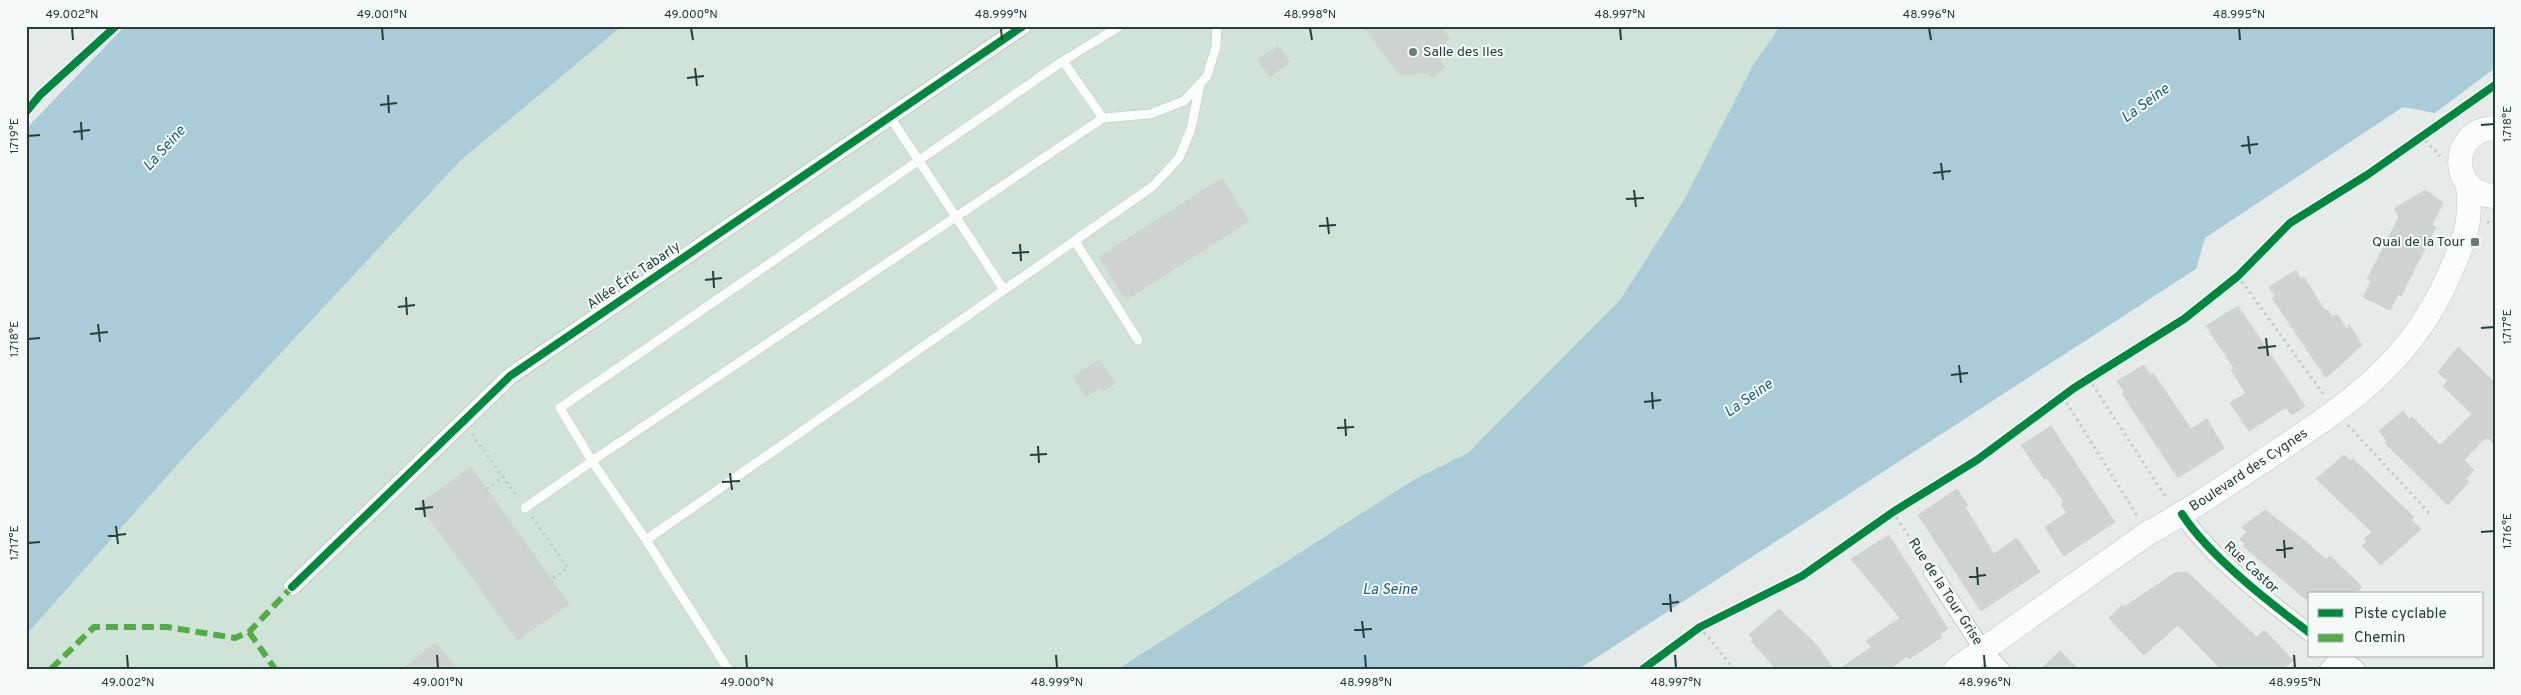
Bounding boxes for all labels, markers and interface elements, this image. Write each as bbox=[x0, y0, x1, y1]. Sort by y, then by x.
text: 49.002°N bbox=[45, 7, 99, 23]
text: 49.001°N bbox=[357, 7, 407, 23]
text: 49.000°N bbox=[664, 7, 718, 23]
text: 48.999°N bbox=[975, 7, 1027, 23]
text: 48.998°N bbox=[1284, 7, 1336, 23]
text: 48.997°N bbox=[1594, 7, 1646, 23]
text: 48.996°N bbox=[1903, 7, 1955, 23]
text: 48.995°N bbox=[2213, 7, 2265, 23]
place label: Salle des Iles bbox=[1423, 44, 1504, 61]
marker: Salle des Iles bbox=[1407, 46, 1419, 58]
water label: La Seine bbox=[2118, 80, 2174, 128]
text: 1.718°E bbox=[2500, 106, 2516, 142]
text: 1.719°E bbox=[7, 118, 23, 154]
water label: La Seine bbox=[140, 122, 191, 176]
place label: Quai de la Tour bbox=[2372, 234, 2466, 251]
marker: Quai de la Tour bbox=[2469, 236, 2481, 248]
street label: Allée Éric Tabarly bbox=[584, 238, 684, 313]
text: 1.717°E bbox=[2500, 309, 2516, 345]
text: 1.718°E bbox=[7, 321, 23, 357]
water label: La Seine bbox=[1721, 375, 1777, 423]
street label: Boulevard des Cygnes bbox=[2186, 425, 2311, 515]
text: 1.716°E bbox=[2500, 513, 2516, 549]
text: 1.717°E bbox=[7, 525, 23, 561]
street label: Rue de la Tour Grise bbox=[1904, 535, 1986, 649]
street label: Rue Castor bbox=[2220, 538, 2282, 598]
water label: La Seine bbox=[1363, 581, 1418, 600]
legend bbox=[2308, 592, 2484, 658]
text: Piste cyclable bbox=[2354, 605, 2447, 624]
text: Chemin bbox=[2354, 629, 2406, 648]
text: 49.002°N bbox=[101, 675, 155, 691]
text: 49.001°N bbox=[413, 675, 463, 691]
text: 49.000°N bbox=[720, 675, 774, 691]
text: 48.999°N bbox=[1031, 675, 1083, 691]
text: 48.998°N bbox=[1340, 675, 1392, 691]
text: 48.997°N bbox=[1650, 675, 1702, 691]
text: 48.996°N bbox=[1959, 675, 2011, 691]
text: 48.995°N bbox=[2269, 675, 2321, 691]

